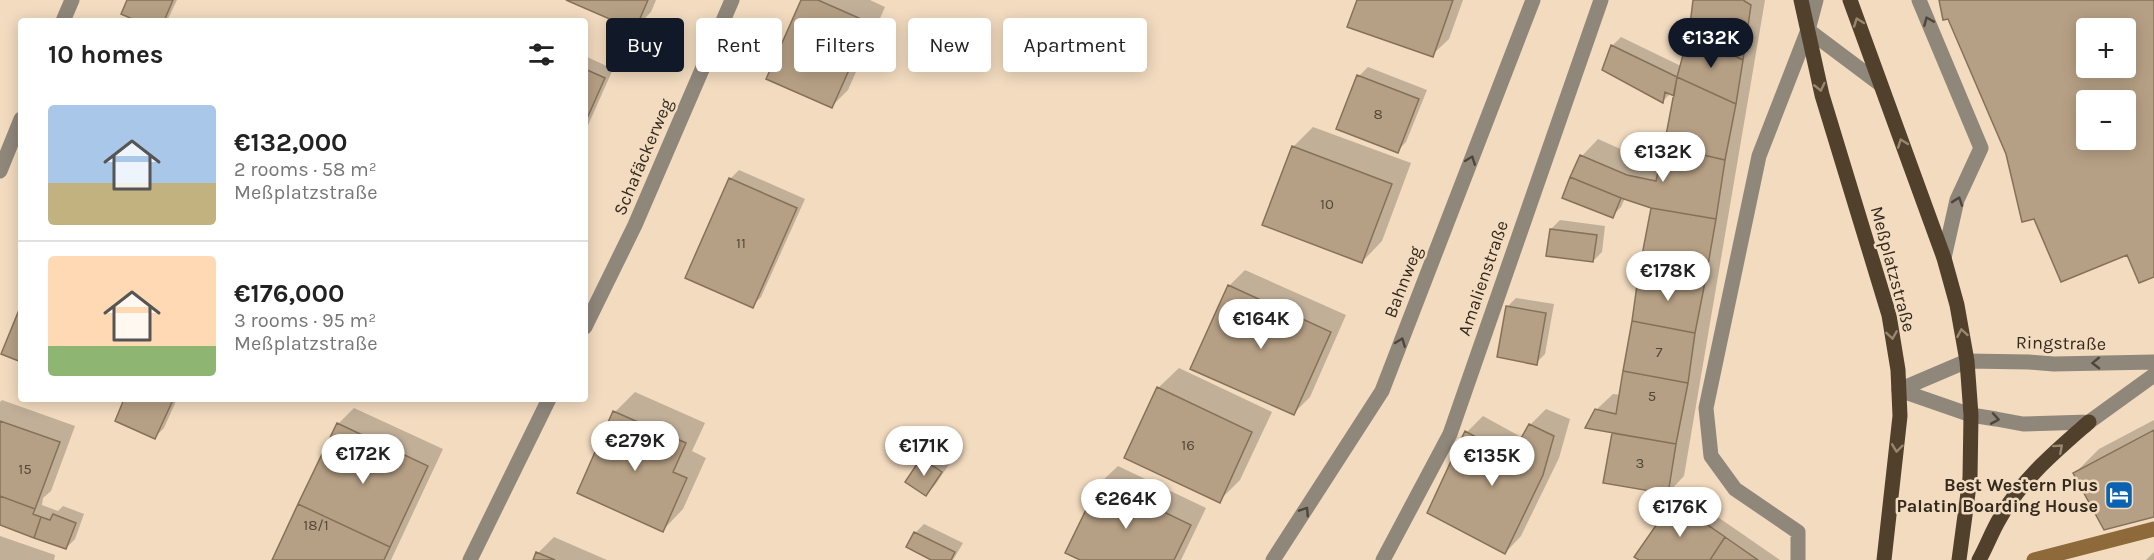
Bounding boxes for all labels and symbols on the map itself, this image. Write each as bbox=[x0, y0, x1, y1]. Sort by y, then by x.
one-way arrow bbox=[1853, 17, 1866, 28]
one-way arrow bbox=[1923, 17, 1935, 28]
pin: €132K bbox=[1669, 18, 1753, 69]
one-way arrow bbox=[1813, 82, 1826, 92]
street label: Schafäckerweg bbox=[609, 95, 677, 219]
house number: 8 bbox=[1373, 105, 1383, 123]
pin: €132K bbox=[1621, 132, 1705, 183]
one-way arrow bbox=[1897, 139, 1909, 150]
one-way arrow bbox=[1464, 155, 1476, 166]
house number: 10 bbox=[1320, 195, 1334, 213]
one-way arrow bbox=[1951, 196, 1963, 207]
street label: Meßplatzstraße bbox=[1866, 204, 1920, 334]
street label: Amalienstraße bbox=[1453, 217, 1513, 339]
house number: 11 bbox=[736, 234, 746, 252]
street label: Bahnweg bbox=[1379, 243, 1427, 321]
pin: €178K bbox=[1626, 251, 1710, 302]
pin: €164K bbox=[1219, 299, 1303, 350]
one-way arrow bbox=[1956, 329, 1969, 339]
one-way arrow bbox=[1885, 330, 1898, 340]
street label: Ringstraße bbox=[2016, 331, 2106, 355]
one-way arrow bbox=[1394, 337, 1406, 348]
house number: 7 bbox=[1655, 343, 1663, 361]
one-way arrow bbox=[2091, 357, 2100, 370]
house number: 5 bbox=[1648, 387, 1656, 405]
one-way arrow bbox=[1990, 412, 2000, 425]
pin: €279K bbox=[593, 421, 677, 472]
pin: €171K bbox=[882, 426, 966, 477]
pin: €172K bbox=[321, 434, 405, 485]
house number: 16 bbox=[1181, 436, 1195, 454]
pin: €135K bbox=[1450, 436, 1534, 487]
one-way arrow bbox=[1891, 444, 1904, 453]
one-way arrow bbox=[2053, 444, 2063, 455]
house number: 3 bbox=[1636, 454, 1644, 472]
house number: 15 bbox=[18, 460, 32, 478]
place label: Best Western Plus Palatin Boarding House bbox=[1896, 474, 2098, 517]
pin: €264K bbox=[1084, 479, 1168, 530]
hotel icon: Best Western Plus Palatin Boarding House bbox=[2103, 479, 2135, 511]
pin: €176K bbox=[1638, 487, 1722, 538]
one-way arrow bbox=[1297, 507, 1309, 517]
house number: 18/1 bbox=[303, 516, 329, 534]

